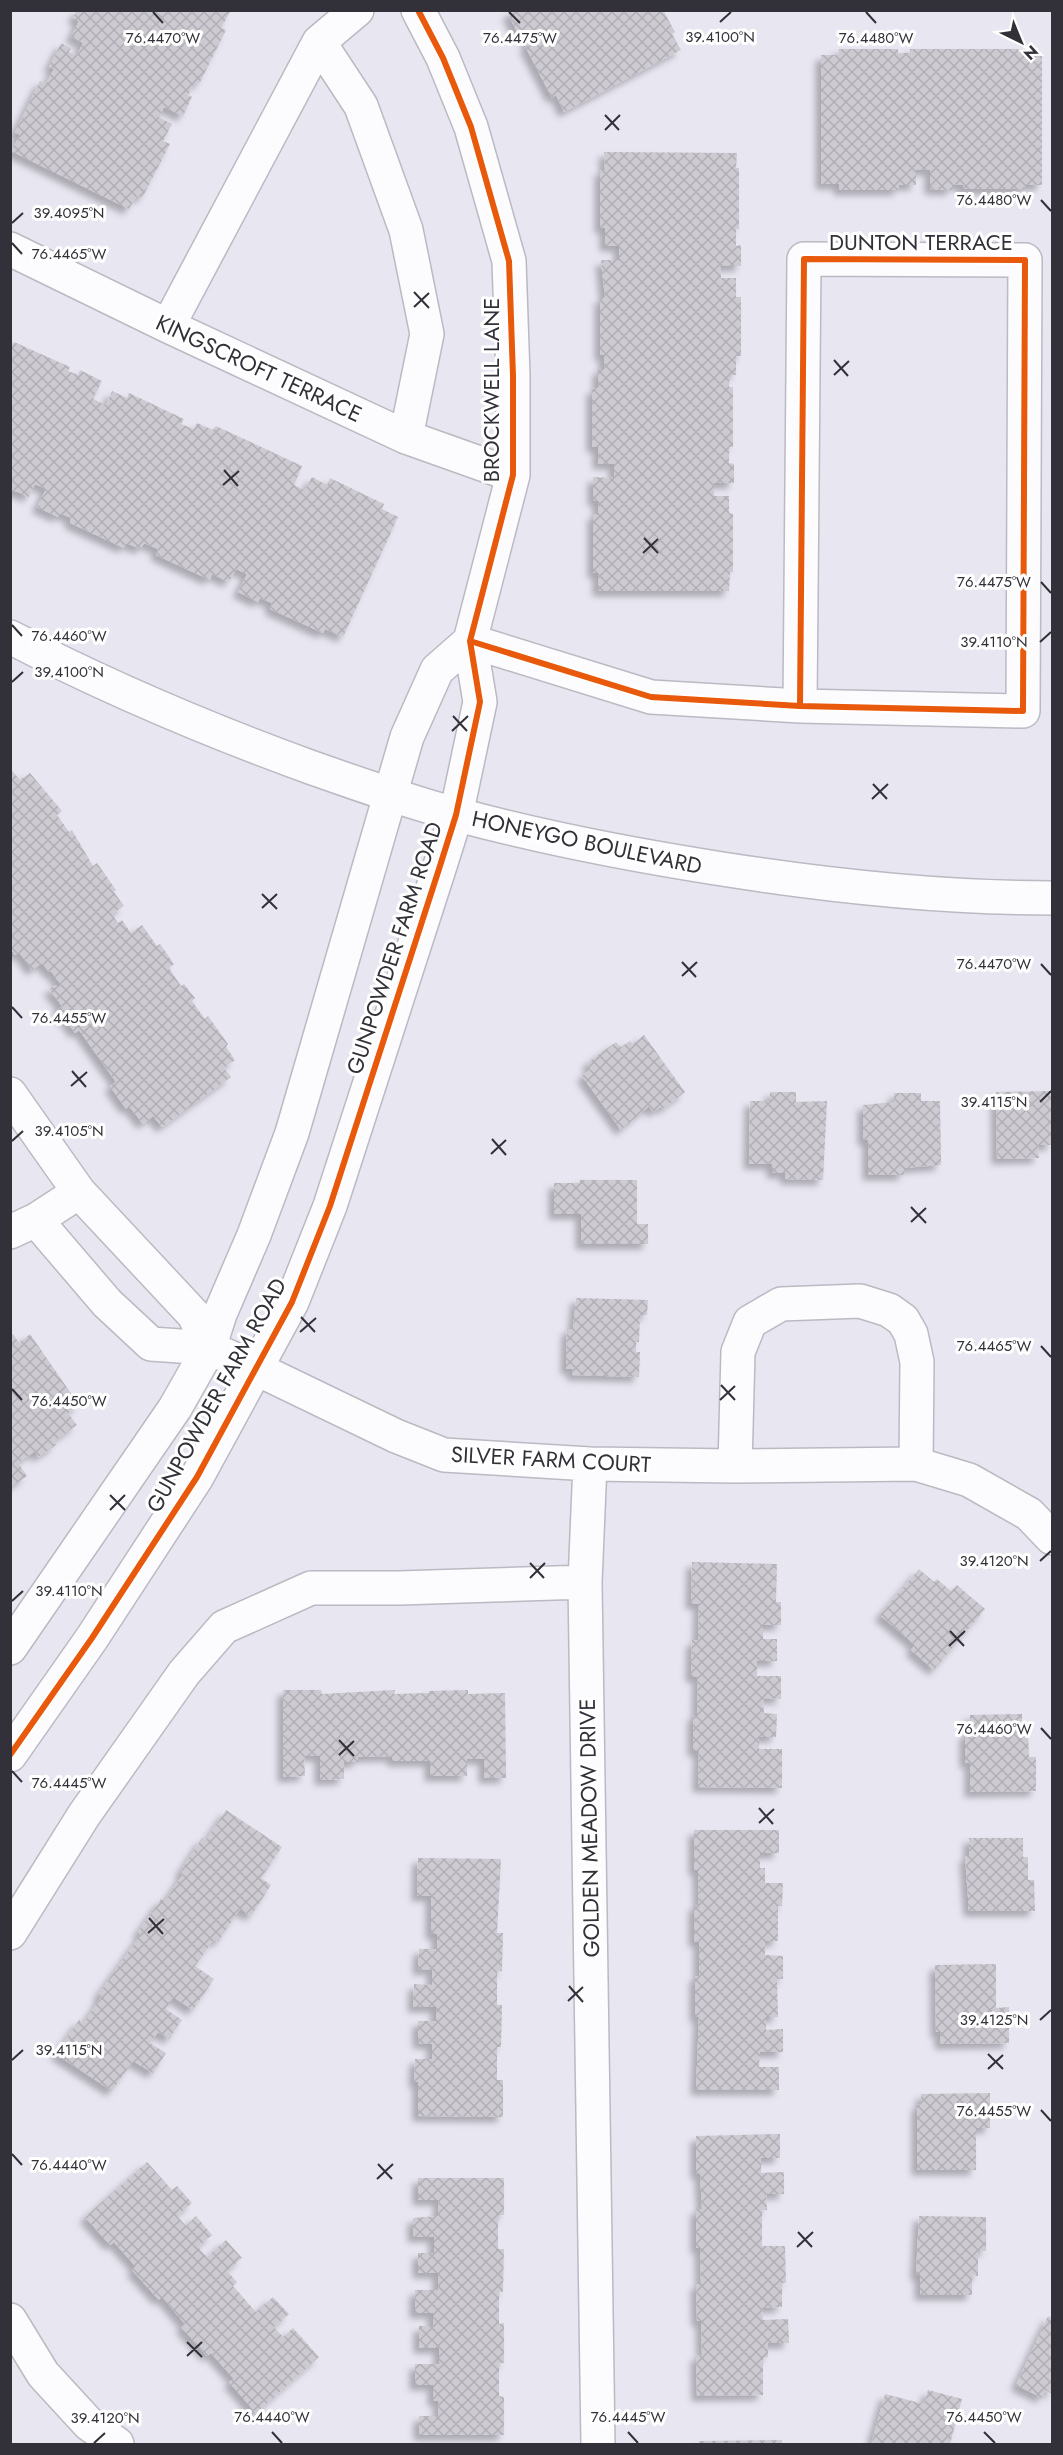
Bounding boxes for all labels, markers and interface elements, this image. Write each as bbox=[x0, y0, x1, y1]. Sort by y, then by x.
north arrow bbox=[991, 12, 1051, 72]
text: 39.4100°N bbox=[685, 26, 755, 48]
text: 76.4470°W bbox=[126, 27, 200, 49]
text: 76.4475°W bbox=[483, 27, 557, 49]
text: 76.4480°W bbox=[839, 27, 914, 49]
text: N bbox=[1018, 40, 1043, 65]
text: 76.4480°W bbox=[957, 189, 1032, 211]
text: 39.4095°N bbox=[34, 202, 104, 224]
street label: DUNTON TERRACE bbox=[829, 226, 1013, 258]
text: 76.4465°W bbox=[32, 243, 106, 265]
street label: BROCKWELL LANE bbox=[475, 298, 507, 482]
street label: KINGSCROFT TERRACE bbox=[151, 306, 367, 430]
text: 76.4475°W bbox=[957, 571, 1031, 593]
text: 76.4460°W bbox=[31, 625, 107, 647]
text: 39.4110°N bbox=[960, 631, 1028, 653]
text: 39.4100°N bbox=[34, 661, 104, 683]
street label: HONEYGO BOULEVARD bbox=[469, 802, 705, 882]
street label: GUNPOWDER FARM ROAD bbox=[338, 818, 450, 1078]
text: 76.4470°W bbox=[957, 953, 1031, 975]
text: 76.4455°W bbox=[32, 1007, 106, 1029]
text: 39.4115°N bbox=[961, 1091, 1027, 1113]
text: 39.4105°N bbox=[34, 1120, 104, 1142]
street label: GUNPOWDER FARM ROAD bbox=[138, 1272, 294, 1518]
text: 76.4465°W bbox=[957, 1335, 1031, 1357]
text: 76.4450°W bbox=[32, 1390, 107, 1412]
street label: SILVER FARM COURT bbox=[450, 1438, 653, 1480]
text: 39.4120°N bbox=[959, 1550, 1029, 1572]
text: 39.4110°N bbox=[35, 1580, 103, 1602]
street label: GOLDEN MEADOW DRIVE bbox=[571, 1698, 607, 1958]
text: 76.4460°W bbox=[956, 1718, 1032, 1740]
text: 76.4445°W bbox=[32, 1772, 107, 1794]
text: 39.4125°N bbox=[960, 2009, 1028, 2031]
text: 39.4115°N bbox=[36, 2039, 102, 2061]
text: 76.4455°W bbox=[957, 2100, 1031, 2122]
text: 76.4440°W bbox=[31, 2154, 107, 2176]
text: 76.4440°W bbox=[234, 2406, 310, 2428]
text: 76.4445°W bbox=[591, 2406, 666, 2428]
text: 76.4450°W bbox=[947, 2406, 1022, 2428]
text: 39.4120°N bbox=[70, 2407, 140, 2429]

